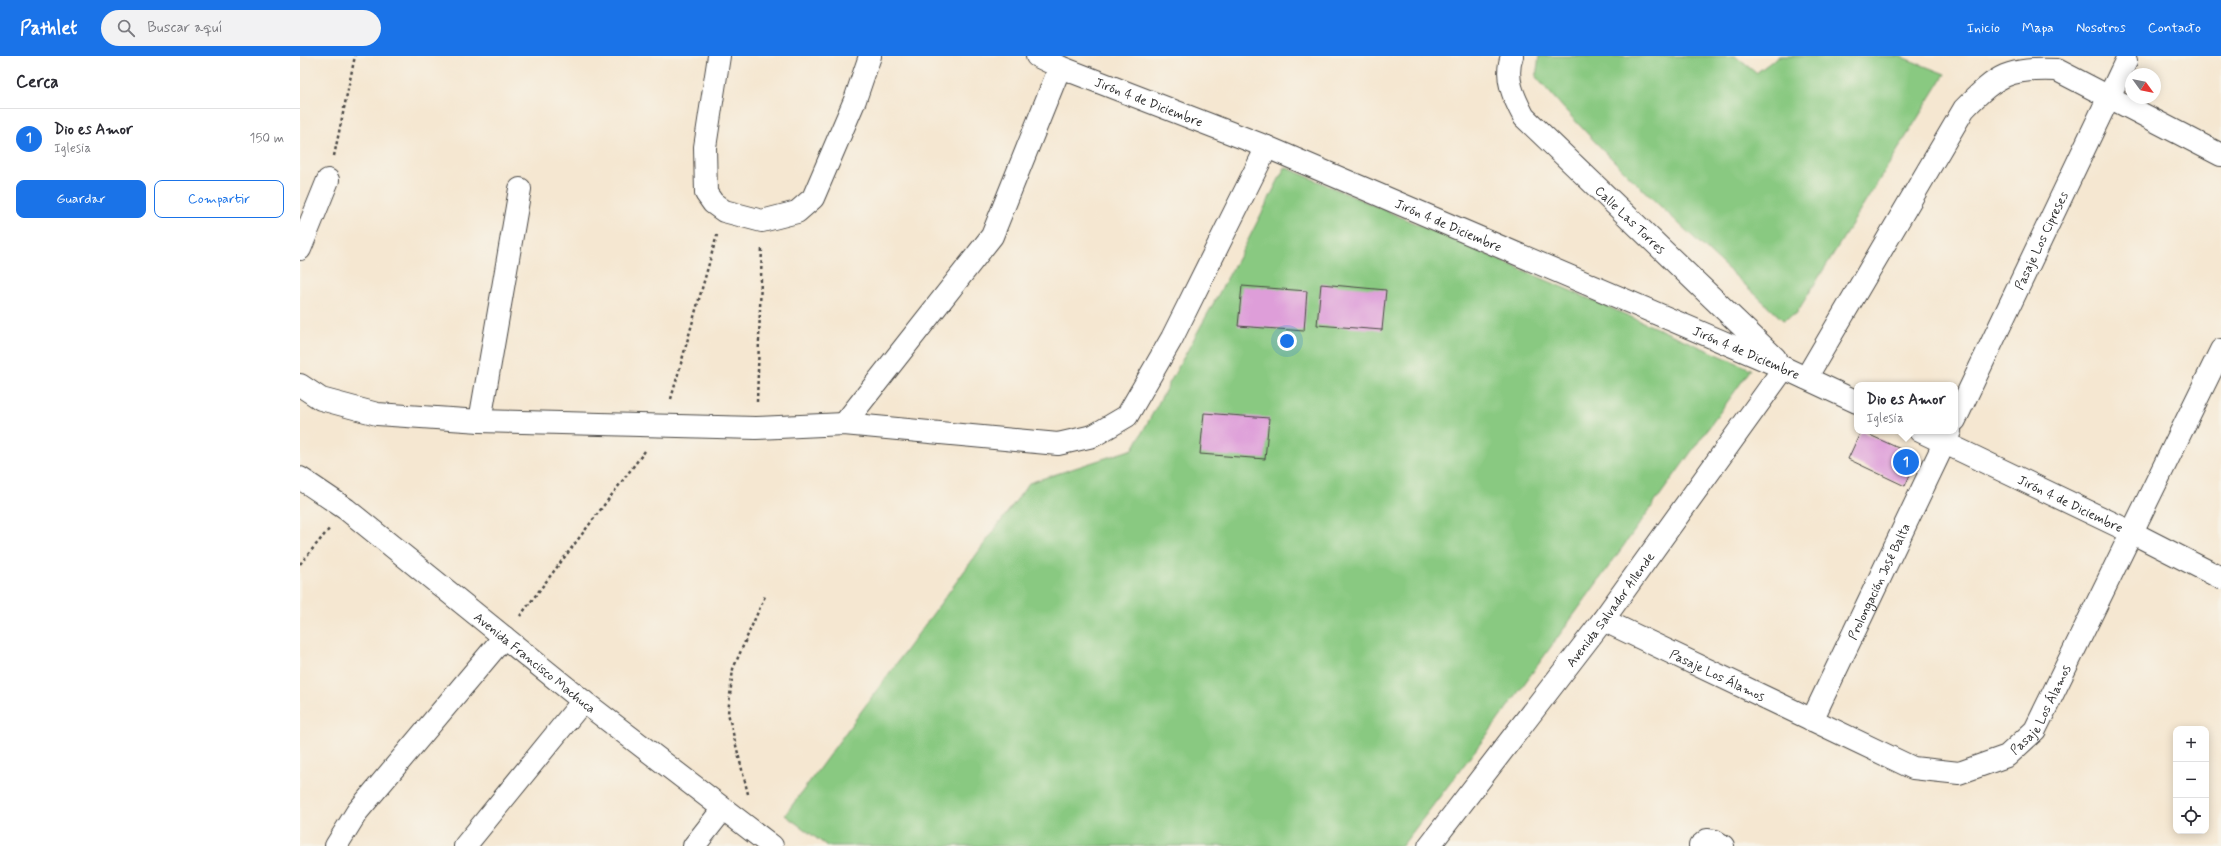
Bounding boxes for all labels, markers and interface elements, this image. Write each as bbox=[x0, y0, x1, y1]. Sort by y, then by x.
search box bbox=[101, 10, 381, 46]
text: Pathlet bbox=[20, 16, 77, 41]
icon: search bbox=[115, 17, 137, 39]
text: Buscar aquí bbox=[147, 18, 223, 38]
text: Inicio bbox=[1967, 19, 2000, 37]
text: Mapa bbox=[2022, 19, 2054, 37]
text: Nosotros bbox=[2076, 19, 2126, 37]
text: Contacto bbox=[2148, 19, 2201, 37]
north arrow bbox=[2125, 68, 2161, 104]
text: Cerca bbox=[16, 71, 59, 93]
street label: Jirón 4 de Diciembre bbox=[1092, 74, 1205, 131]
text: Dio es Amor bbox=[54, 120, 133, 140]
text: 1 bbox=[26, 130, 32, 147]
text: 150 m bbox=[250, 130, 284, 147]
text: Iglesia bbox=[54, 140, 91, 157]
button: Guardar bbox=[16, 180, 146, 218]
button: Compartir bbox=[154, 180, 284, 218]
street label: Calle Las Torres bbox=[1591, 183, 1668, 258]
street label: Pasaje Los Cipreses bbox=[2011, 189, 2073, 293]
street label: Jirón 4 de Diciembre bbox=[1392, 196, 1504, 256]
street label: Jirón 4 de Diciembre bbox=[1690, 323, 1802, 384]
your location bbox=[1277, 331, 1297, 351]
popup bbox=[1854, 382, 1958, 434]
text: Dio es Amor bbox=[1867, 390, 1945, 410]
text: Iglesia bbox=[1867, 410, 1904, 427]
pin: 1 bbox=[1893, 447, 1919, 477]
street label: Jirón 4 de Diciembre bbox=[2015, 472, 2126, 537]
street label: Prolongación José Balta bbox=[1845, 521, 1915, 643]
street label: Avenida Salvador Allende bbox=[1563, 549, 1659, 671]
street label: Avenida Francisco Machuca bbox=[470, 609, 599, 718]
street label: Pasaje Los Álamos bbox=[1667, 646, 1767, 706]
street label: Pasaje Los Álamos bbox=[2007, 662, 2076, 759]
map controls bbox=[2173, 726, 2209, 834]
button: + bbox=[2173, 726, 2209, 762]
button: − bbox=[2173, 762, 2209, 798]
button: locate bbox=[2173, 798, 2209, 834]

